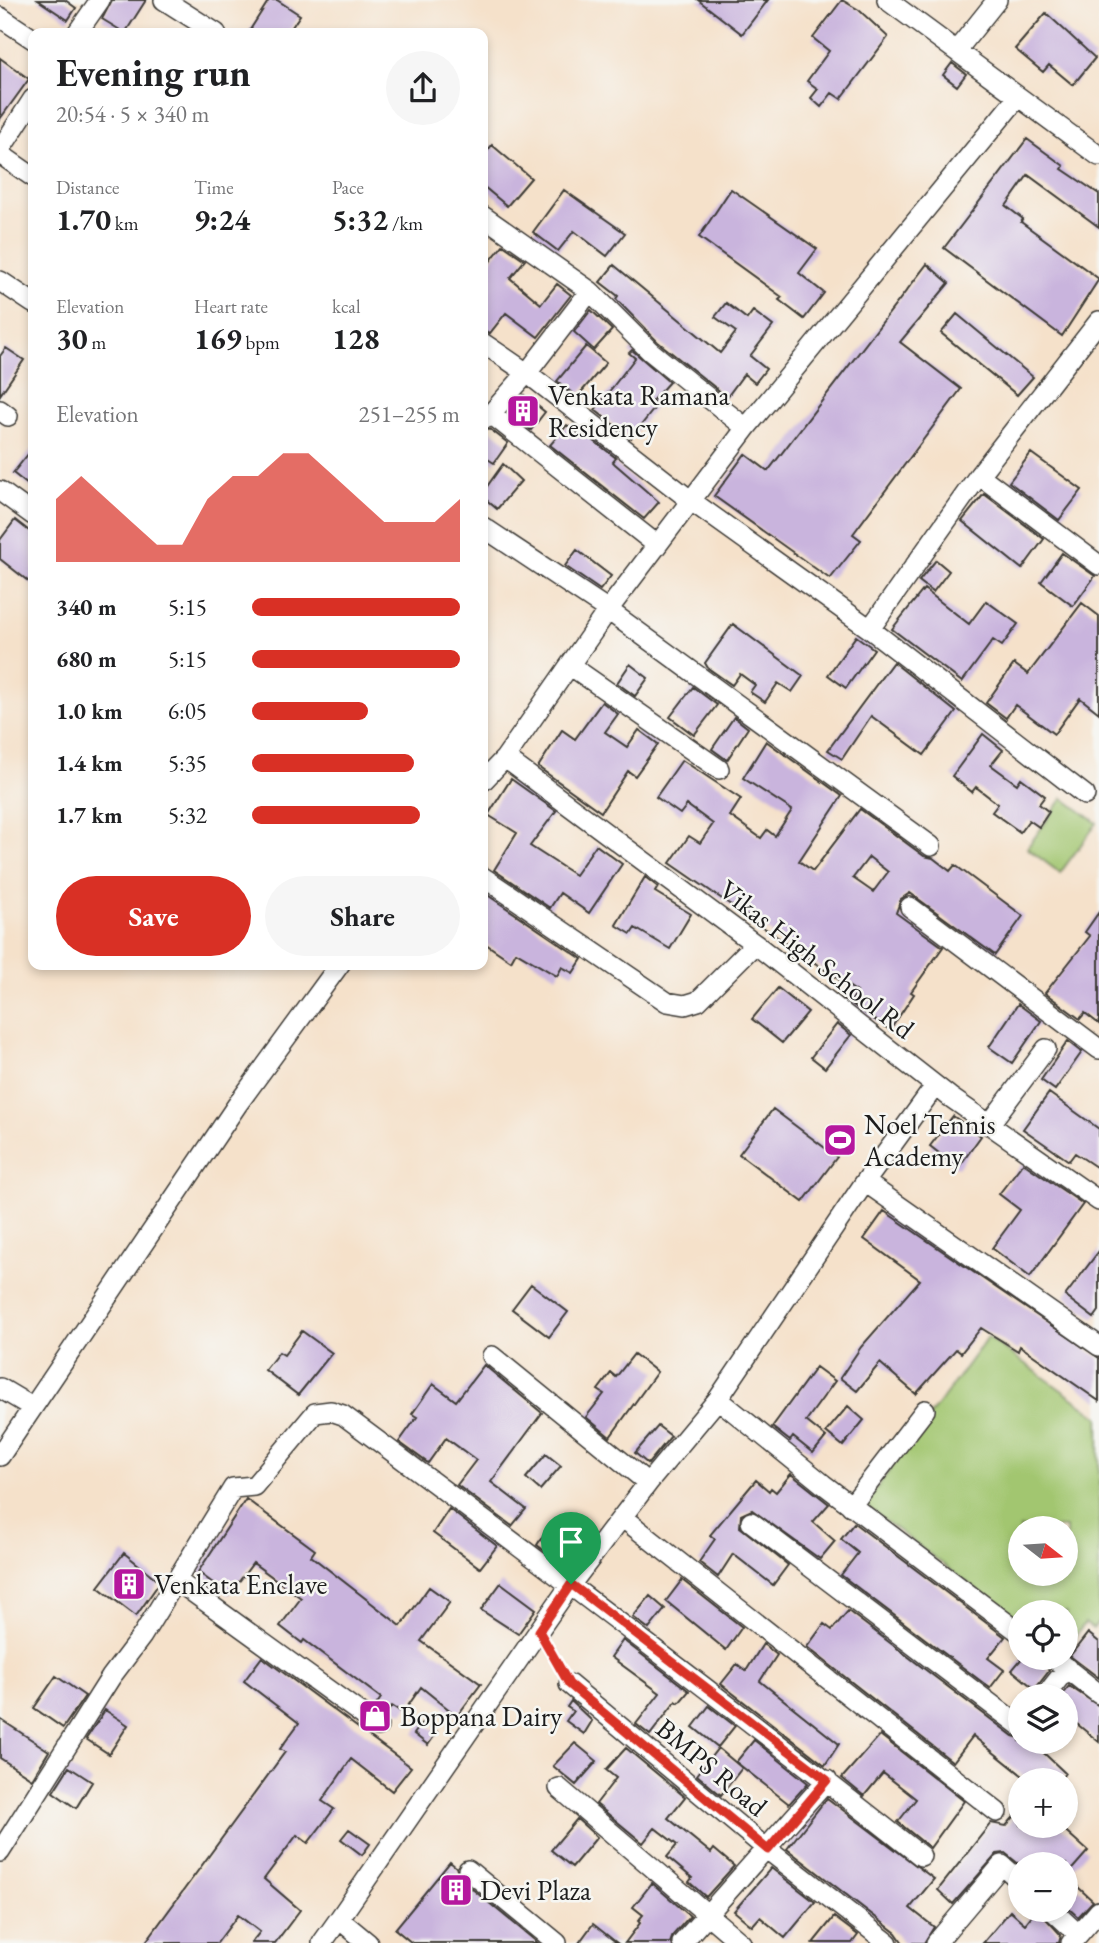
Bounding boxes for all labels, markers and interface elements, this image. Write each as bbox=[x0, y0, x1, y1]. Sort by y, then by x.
text: Evening run bbox=[56, 48, 251, 97]
button: share bbox=[386, 51, 460, 125]
text: 20:54 · 5 × 340 m bbox=[56, 99, 209, 129]
text: Distance bbox=[56, 175, 119, 200]
text: Time bbox=[194, 175, 234, 200]
text: Pace bbox=[332, 175, 364, 200]
text: 1.70 bbox=[56, 200, 111, 239]
text: 9:24 bbox=[194, 200, 250, 239]
text: 5:32 bbox=[332, 200, 388, 239]
text: km bbox=[111, 211, 139, 236]
text: /km bbox=[388, 211, 423, 236]
text: Elevation bbox=[56, 294, 124, 319]
text: Heart rate bbox=[194, 294, 268, 319]
text: kcal bbox=[332, 294, 361, 319]
text: 30 bbox=[56, 319, 88, 358]
text: 169 bbox=[194, 319, 242, 358]
text: 128 bbox=[332, 319, 380, 358]
text: m bbox=[88, 330, 106, 355]
text: bpm bbox=[242, 330, 280, 355]
place label: Venkata Ramana Residency bbox=[548, 377, 730, 445]
building icon: Venkata Ramana Residency bbox=[504, 392, 542, 430]
text: Elevation bbox=[56, 399, 139, 429]
text: 251–255 m bbox=[359, 399, 460, 429]
text: 340 m bbox=[56, 592, 117, 622]
text: 5:15 bbox=[168, 592, 207, 622]
text: 680 m bbox=[56, 644, 117, 674]
text: 5:15 bbox=[168, 644, 207, 674]
text: 1.0 km bbox=[56, 696, 123, 726]
text: 6:05 bbox=[168, 696, 207, 726]
text: 1.4 km bbox=[56, 748, 123, 778]
text: 5:35 bbox=[168, 748, 207, 778]
text: 1.7 km bbox=[56, 800, 123, 830]
text: 5:32 bbox=[168, 800, 207, 830]
street label: Vikas High School Rd bbox=[712, 871, 923, 1047]
button: Save bbox=[56, 876, 251, 956]
button: Share bbox=[265, 876, 460, 956]
place label: Noel Tennis Academy bbox=[863, 1106, 996, 1174]
sports icon: Noel Tennis Academy bbox=[821, 1121, 859, 1159]
pin bbox=[541, 1512, 601, 1584]
north arrow bbox=[1008, 1516, 1078, 1586]
map controls bbox=[1008, 1516, 1078, 1922]
icon: arrive bbox=[552, 1523, 590, 1561]
building icon: Venkata Enclave bbox=[110, 1565, 148, 1603]
place label: Venkata Enclave bbox=[154, 1566, 327, 1602]
button: locate bbox=[1008, 1600, 1078, 1670]
button: layers bbox=[1008, 1684, 1078, 1754]
shop icon: Boppana Dairy bbox=[356, 1697, 394, 1735]
place label: Boppana Dairy bbox=[400, 1698, 563, 1734]
street label: BMPS Road bbox=[649, 1710, 776, 1824]
button: + bbox=[1008, 1768, 1078, 1838]
button: − bbox=[1008, 1852, 1078, 1922]
building icon: Devi Plaza bbox=[437, 1871, 475, 1909]
place label: Devi Plaza bbox=[480, 1872, 592, 1908]

